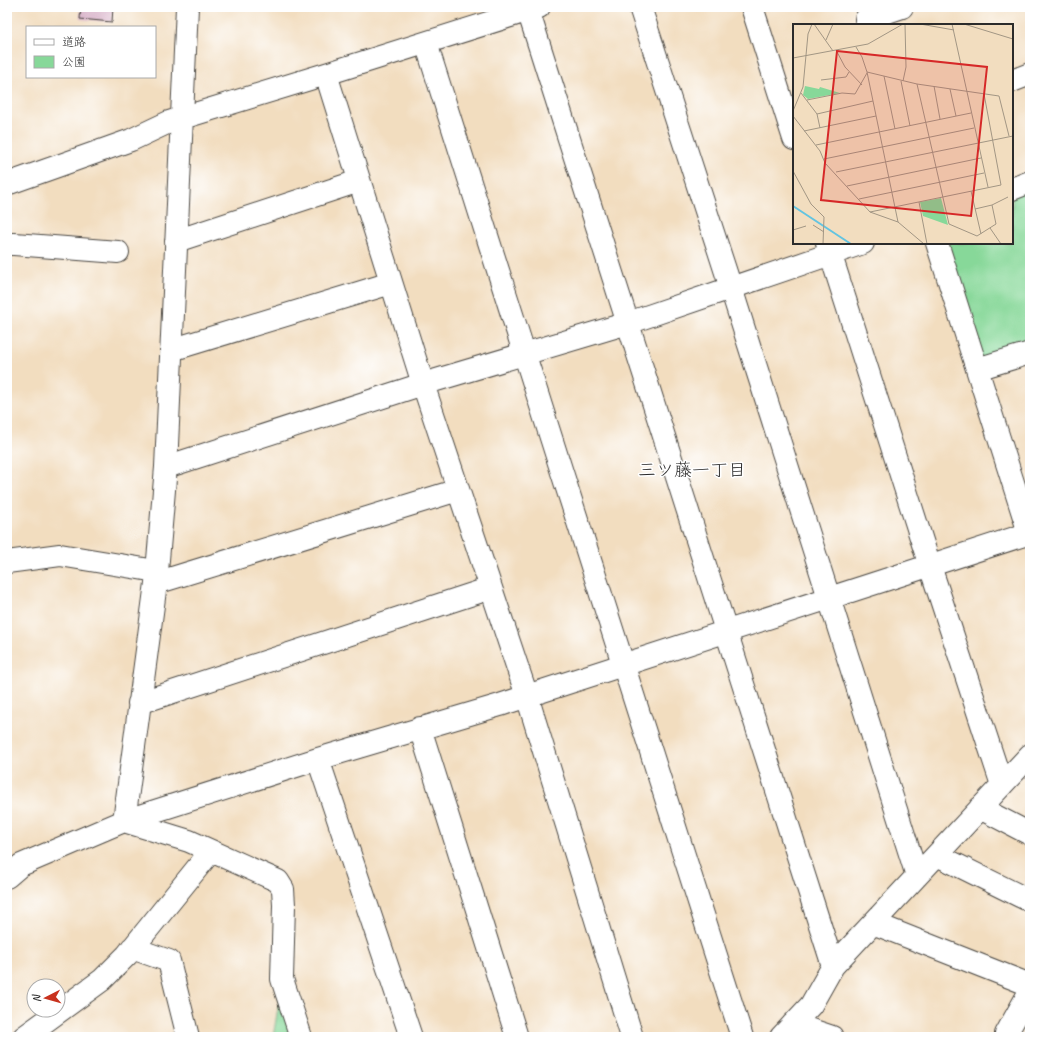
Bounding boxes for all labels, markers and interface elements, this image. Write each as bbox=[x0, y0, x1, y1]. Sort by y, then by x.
inset map bbox=[793, 24, 1013, 244]
legend bbox=[26, 26, 156, 78]
text: 道路 bbox=[62, 34, 86, 50]
text: 公園 bbox=[62, 54, 86, 70]
district label: 三ツ藤一丁目 bbox=[638, 459, 746, 481]
north arrow bbox=[26, 978, 66, 1018]
text: N bbox=[29, 993, 43, 1003]

